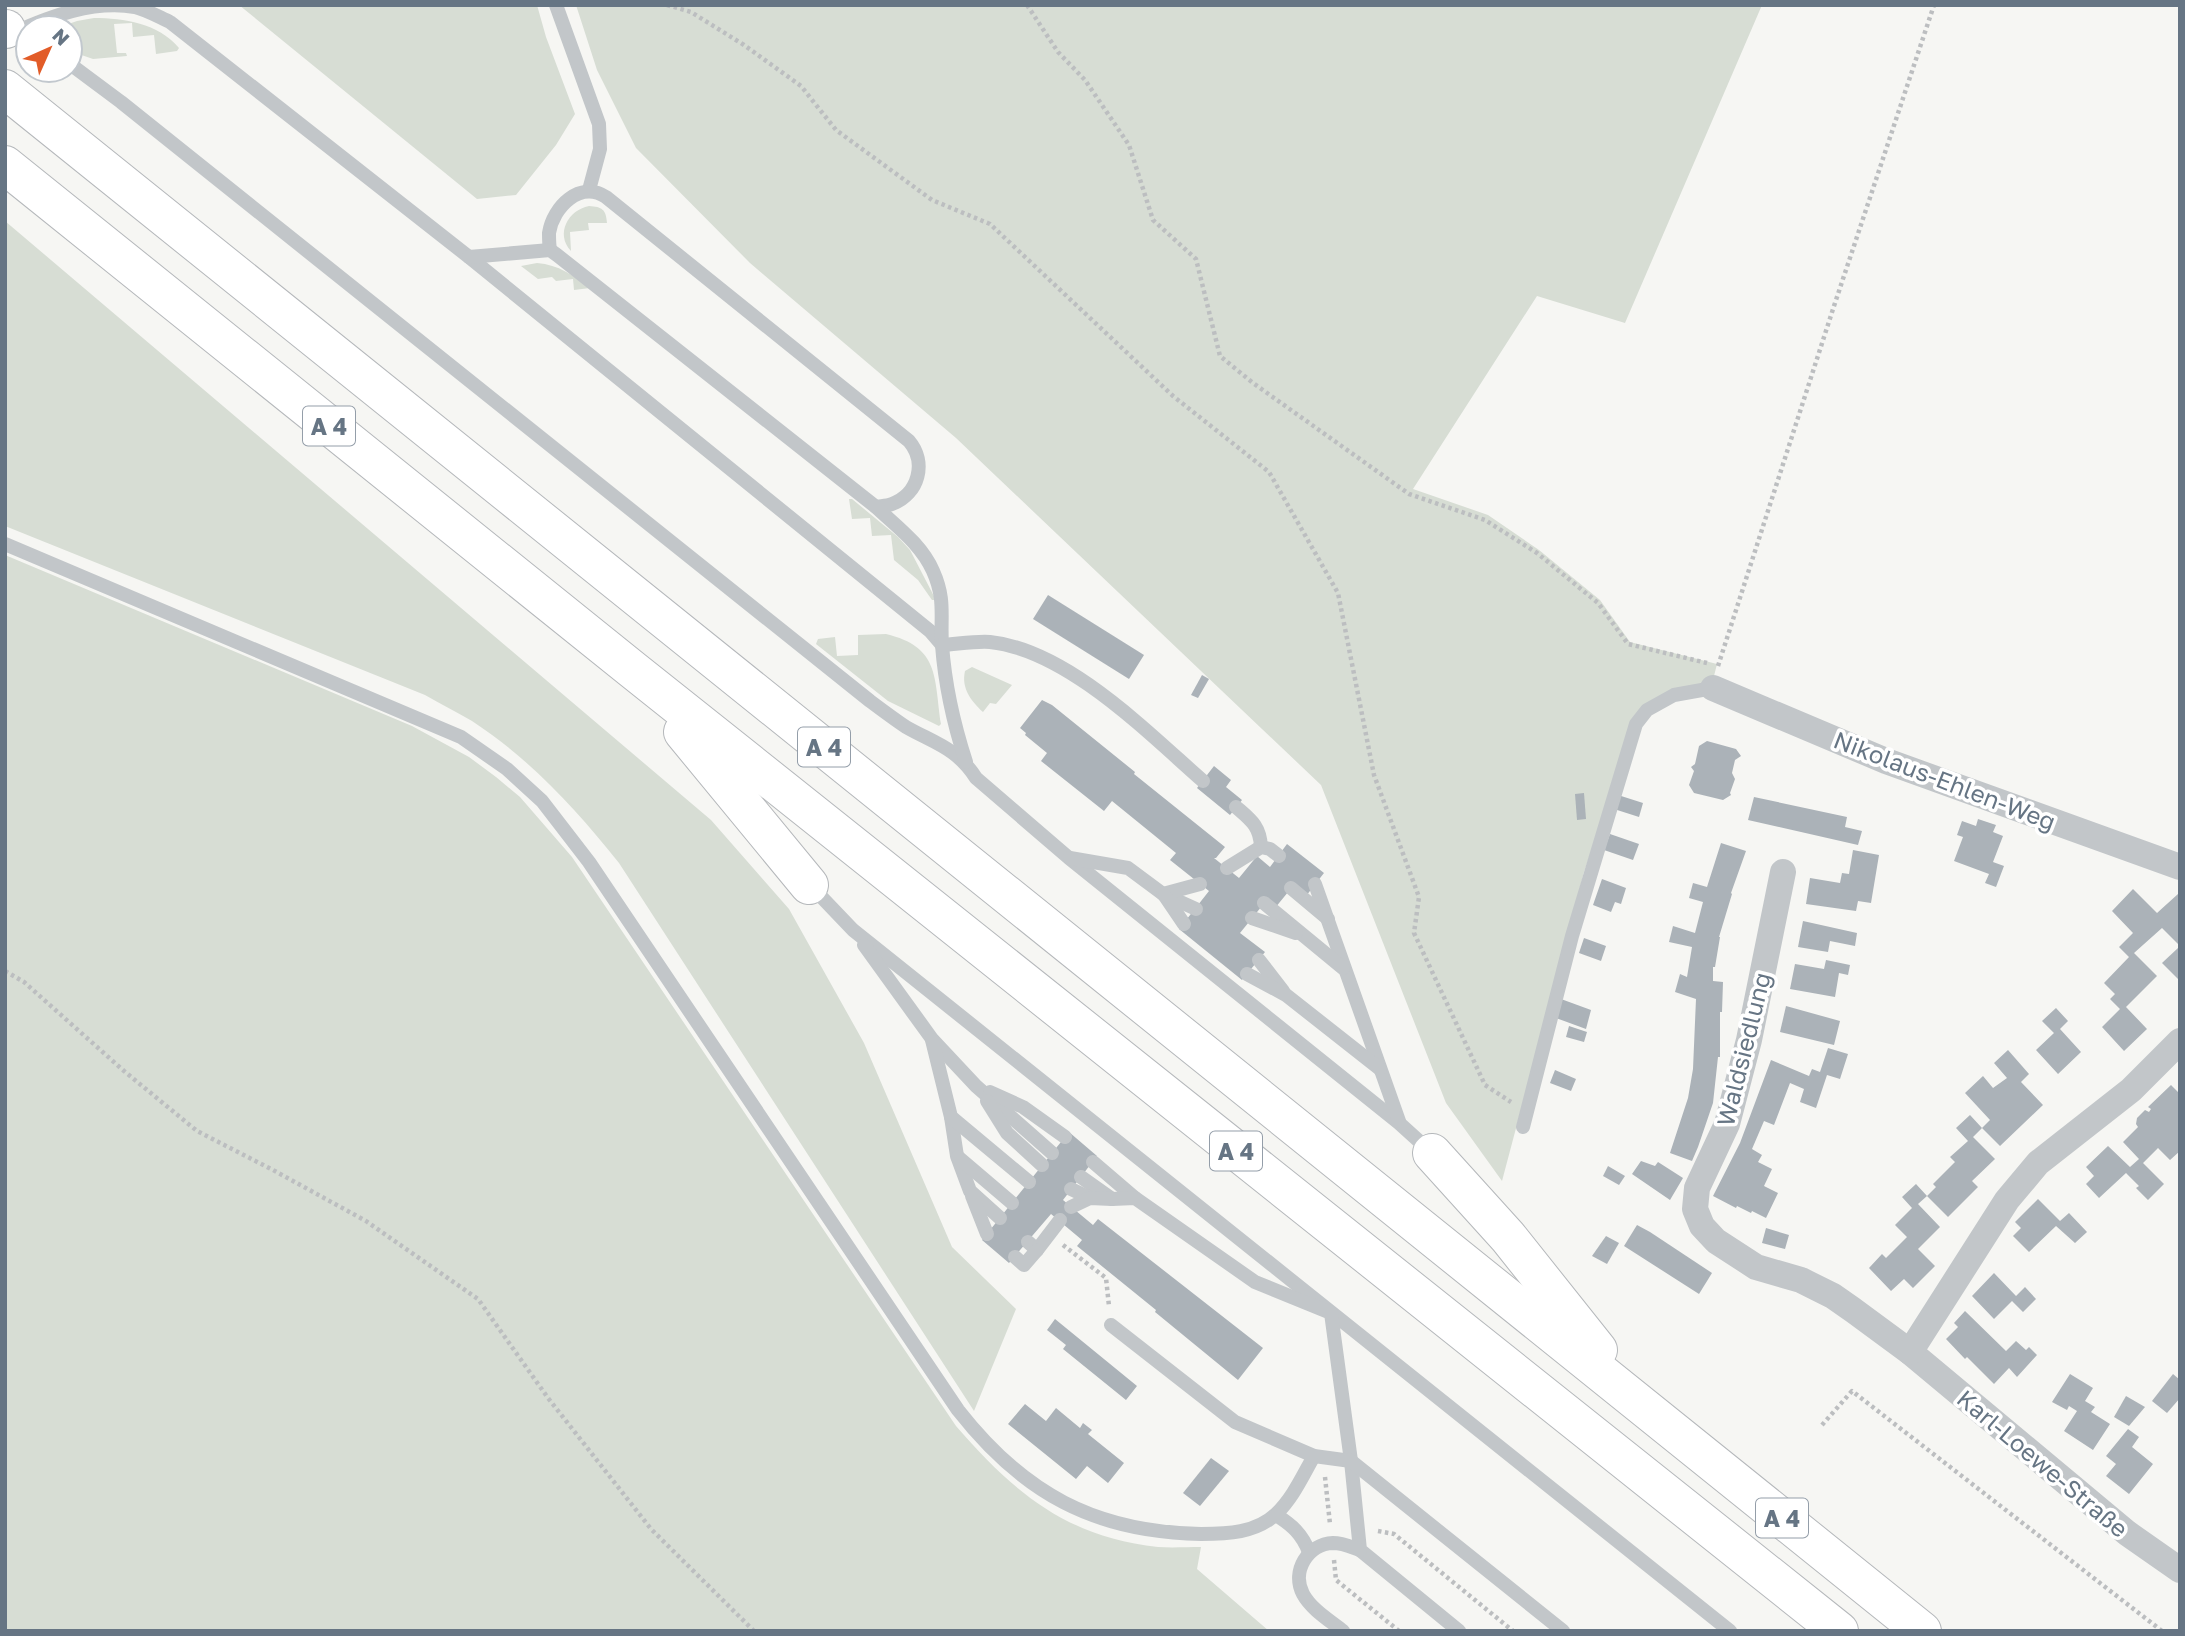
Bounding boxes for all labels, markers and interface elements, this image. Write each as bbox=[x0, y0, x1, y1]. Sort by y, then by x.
north arrow bbox=[14, 14, 84, 84]
text: N bbox=[48, 23, 75, 50]
road number: A 4 bbox=[303, 406, 355, 446]
street label: Nikolaus-Ehlen-Weg bbox=[1830, 724, 2060, 836]
road number: A 4 bbox=[798, 727, 850, 766]
street label: Waldsiedlung bbox=[1710, 969, 1776, 1129]
road number: A 4 bbox=[1210, 1132, 1262, 1170]
street label: Karl-Loewe-Straße bbox=[1952, 1383, 2134, 1543]
road number: A 4 bbox=[1756, 1498, 1808, 1538]

